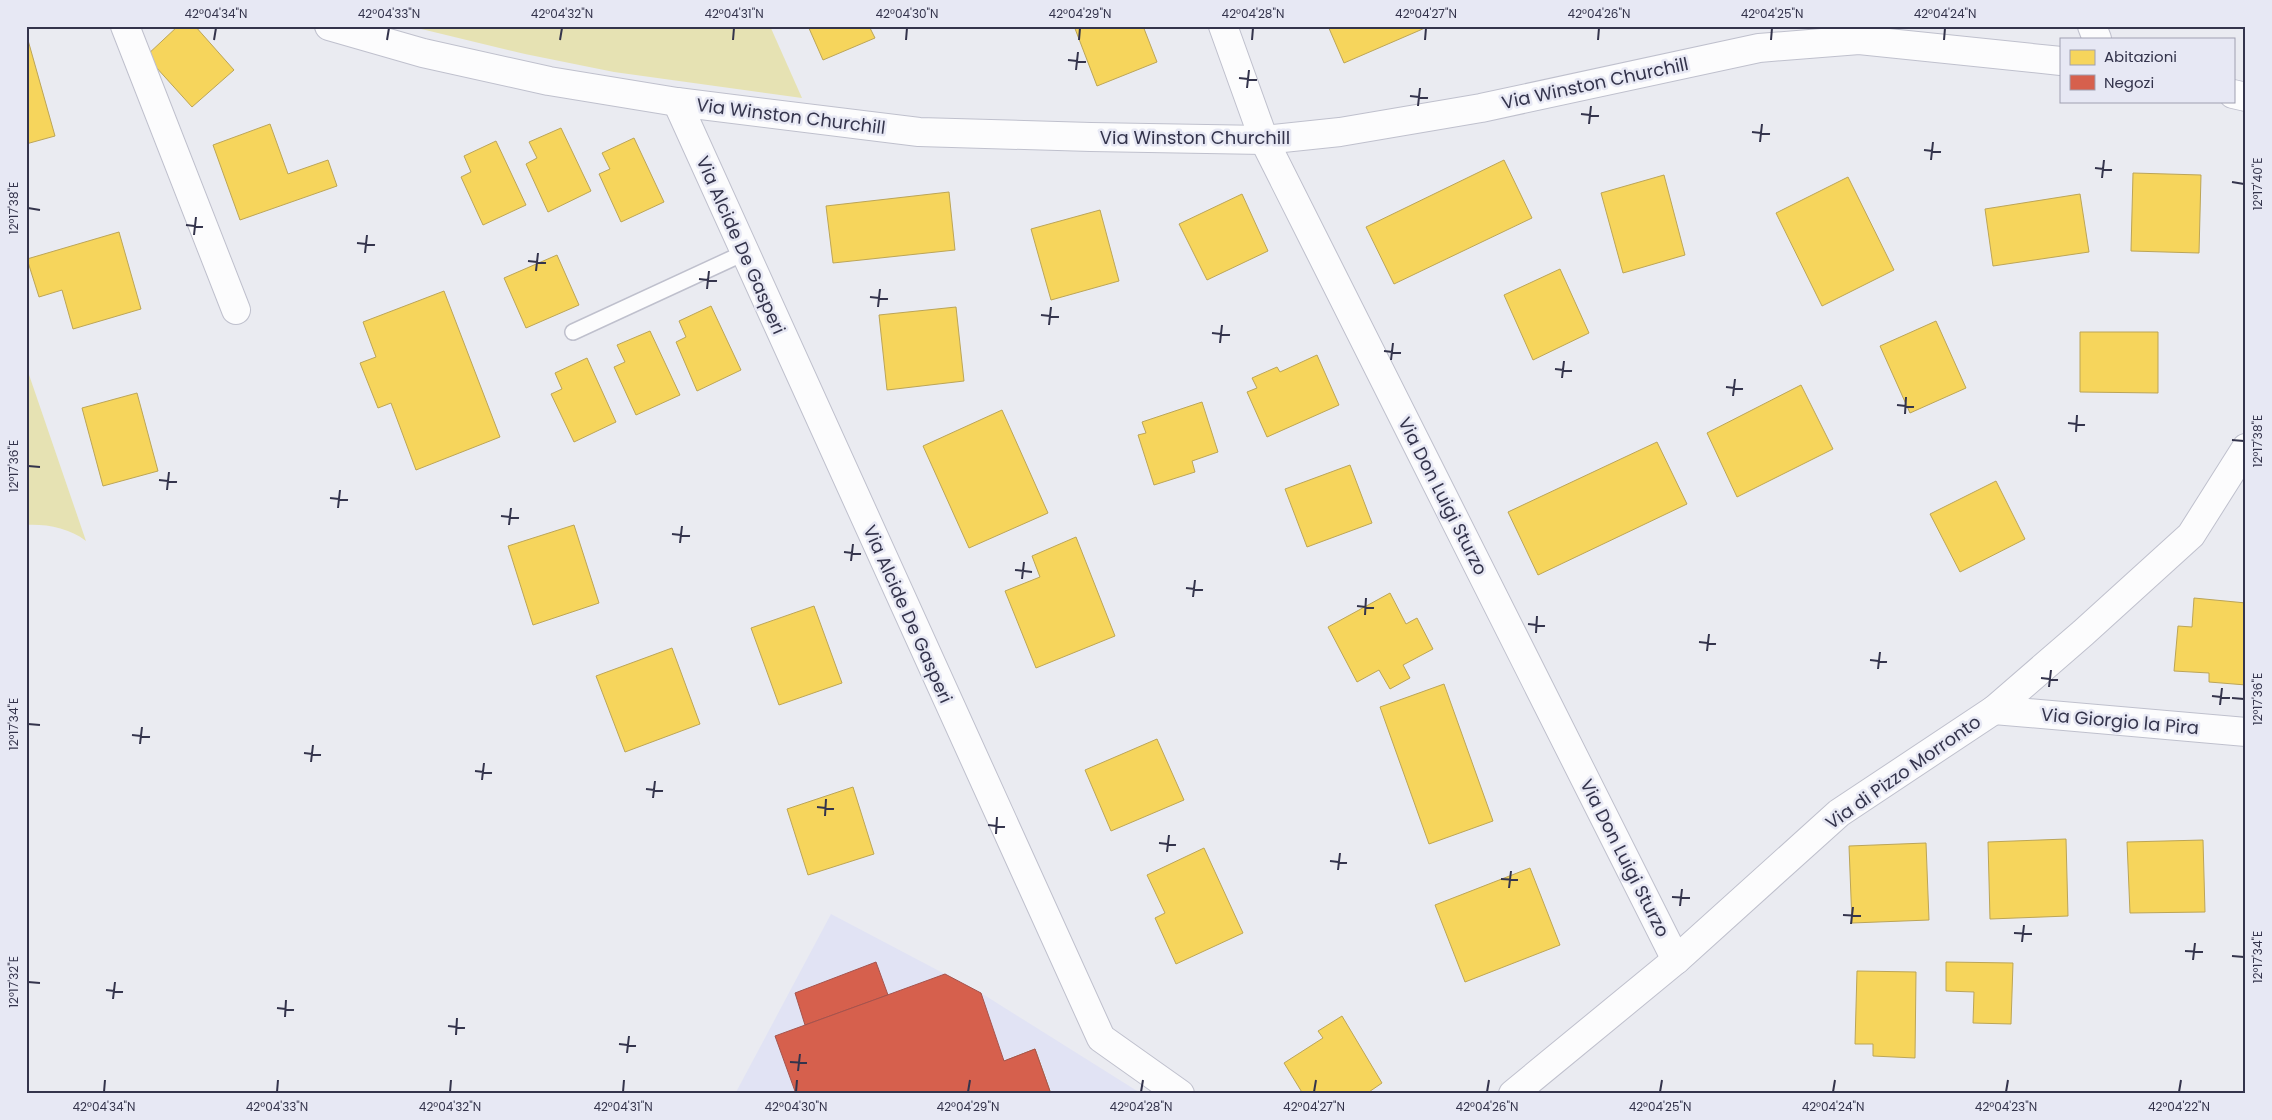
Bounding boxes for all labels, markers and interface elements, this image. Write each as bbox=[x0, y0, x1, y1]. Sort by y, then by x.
text: 42°04'34"N bbox=[185, 5, 247, 22]
text: 42°04'33"N bbox=[358, 5, 420, 22]
text: 42°04'32"N bbox=[531, 5, 593, 22]
text: 42°04'31"N bbox=[704, 5, 764, 22]
text: 42°04'30"N bbox=[876, 5, 938, 22]
text: 42°04'29"N bbox=[1049, 5, 1111, 22]
text: 42°04'28"N bbox=[1222, 5, 1284, 22]
text: 42°04'27"N bbox=[1395, 5, 1457, 22]
text: 42°04'26"N bbox=[1568, 5, 1630, 22]
text: 42°04'25"N bbox=[1741, 5, 1803, 22]
text: 42°04'24"N bbox=[1914, 5, 1976, 22]
legend bbox=[2060, 38, 2234, 102]
text: Abitazioni bbox=[2104, 46, 2177, 67]
street label: Via Winston Churchill bbox=[1499, 51, 1691, 115]
text: Negozi bbox=[2104, 72, 2154, 93]
street label: Via Winston Churchill bbox=[695, 92, 887, 140]
street label: Via Winston Churchill bbox=[1100, 125, 1290, 150]
street label: Via Alcide De Gasperi bbox=[690, 152, 792, 338]
text: 12°17'40"E bbox=[2249, 158, 2266, 210]
text: 12°17'38"E bbox=[5, 182, 22, 234]
street label: Via Don Luigi Sturzo bbox=[1392, 413, 1494, 579]
text: 12°17'38"E bbox=[2249, 415, 2266, 467]
text: 12°17'36"E bbox=[5, 440, 22, 492]
street label: Via Alcide De Gasperi bbox=[857, 521, 959, 707]
text: 12°17'36"E bbox=[2249, 673, 2266, 725]
text: 12°17'34"E bbox=[5, 698, 22, 750]
street label: Via Giorgio la Pira bbox=[2040, 702, 2200, 740]
street label: Via di Pizzo Morronto bbox=[1820, 709, 1986, 835]
street label: Via Don Luigi Sturzo bbox=[1574, 775, 1676, 941]
text: 12°17'34"E bbox=[2249, 931, 2266, 983]
text: 12°17'32"E bbox=[5, 956, 22, 1008]
text: 42°04'34"N bbox=[73, 1098, 135, 1115]
text: 42°04'33"N bbox=[246, 1098, 308, 1115]
text: 42°04'32"N bbox=[419, 1098, 481, 1115]
text: 42°04'31"N bbox=[593, 1098, 653, 1115]
text: 42°04'30"N bbox=[765, 1098, 827, 1115]
text: 42°04'29"N bbox=[937, 1098, 999, 1115]
text: 42°04'28"N bbox=[1110, 1098, 1172, 1115]
text: 42°04'27"N bbox=[1283, 1098, 1345, 1115]
text: 42°04'26"N bbox=[1456, 1098, 1518, 1115]
text: 42°04'25"N bbox=[1629, 1098, 1691, 1115]
text: 42°04'24"N bbox=[1802, 1098, 1864, 1115]
text: 42°04'23"N bbox=[1975, 1098, 2037, 1115]
text: 42°04'22"N bbox=[2148, 1098, 2210, 1115]

